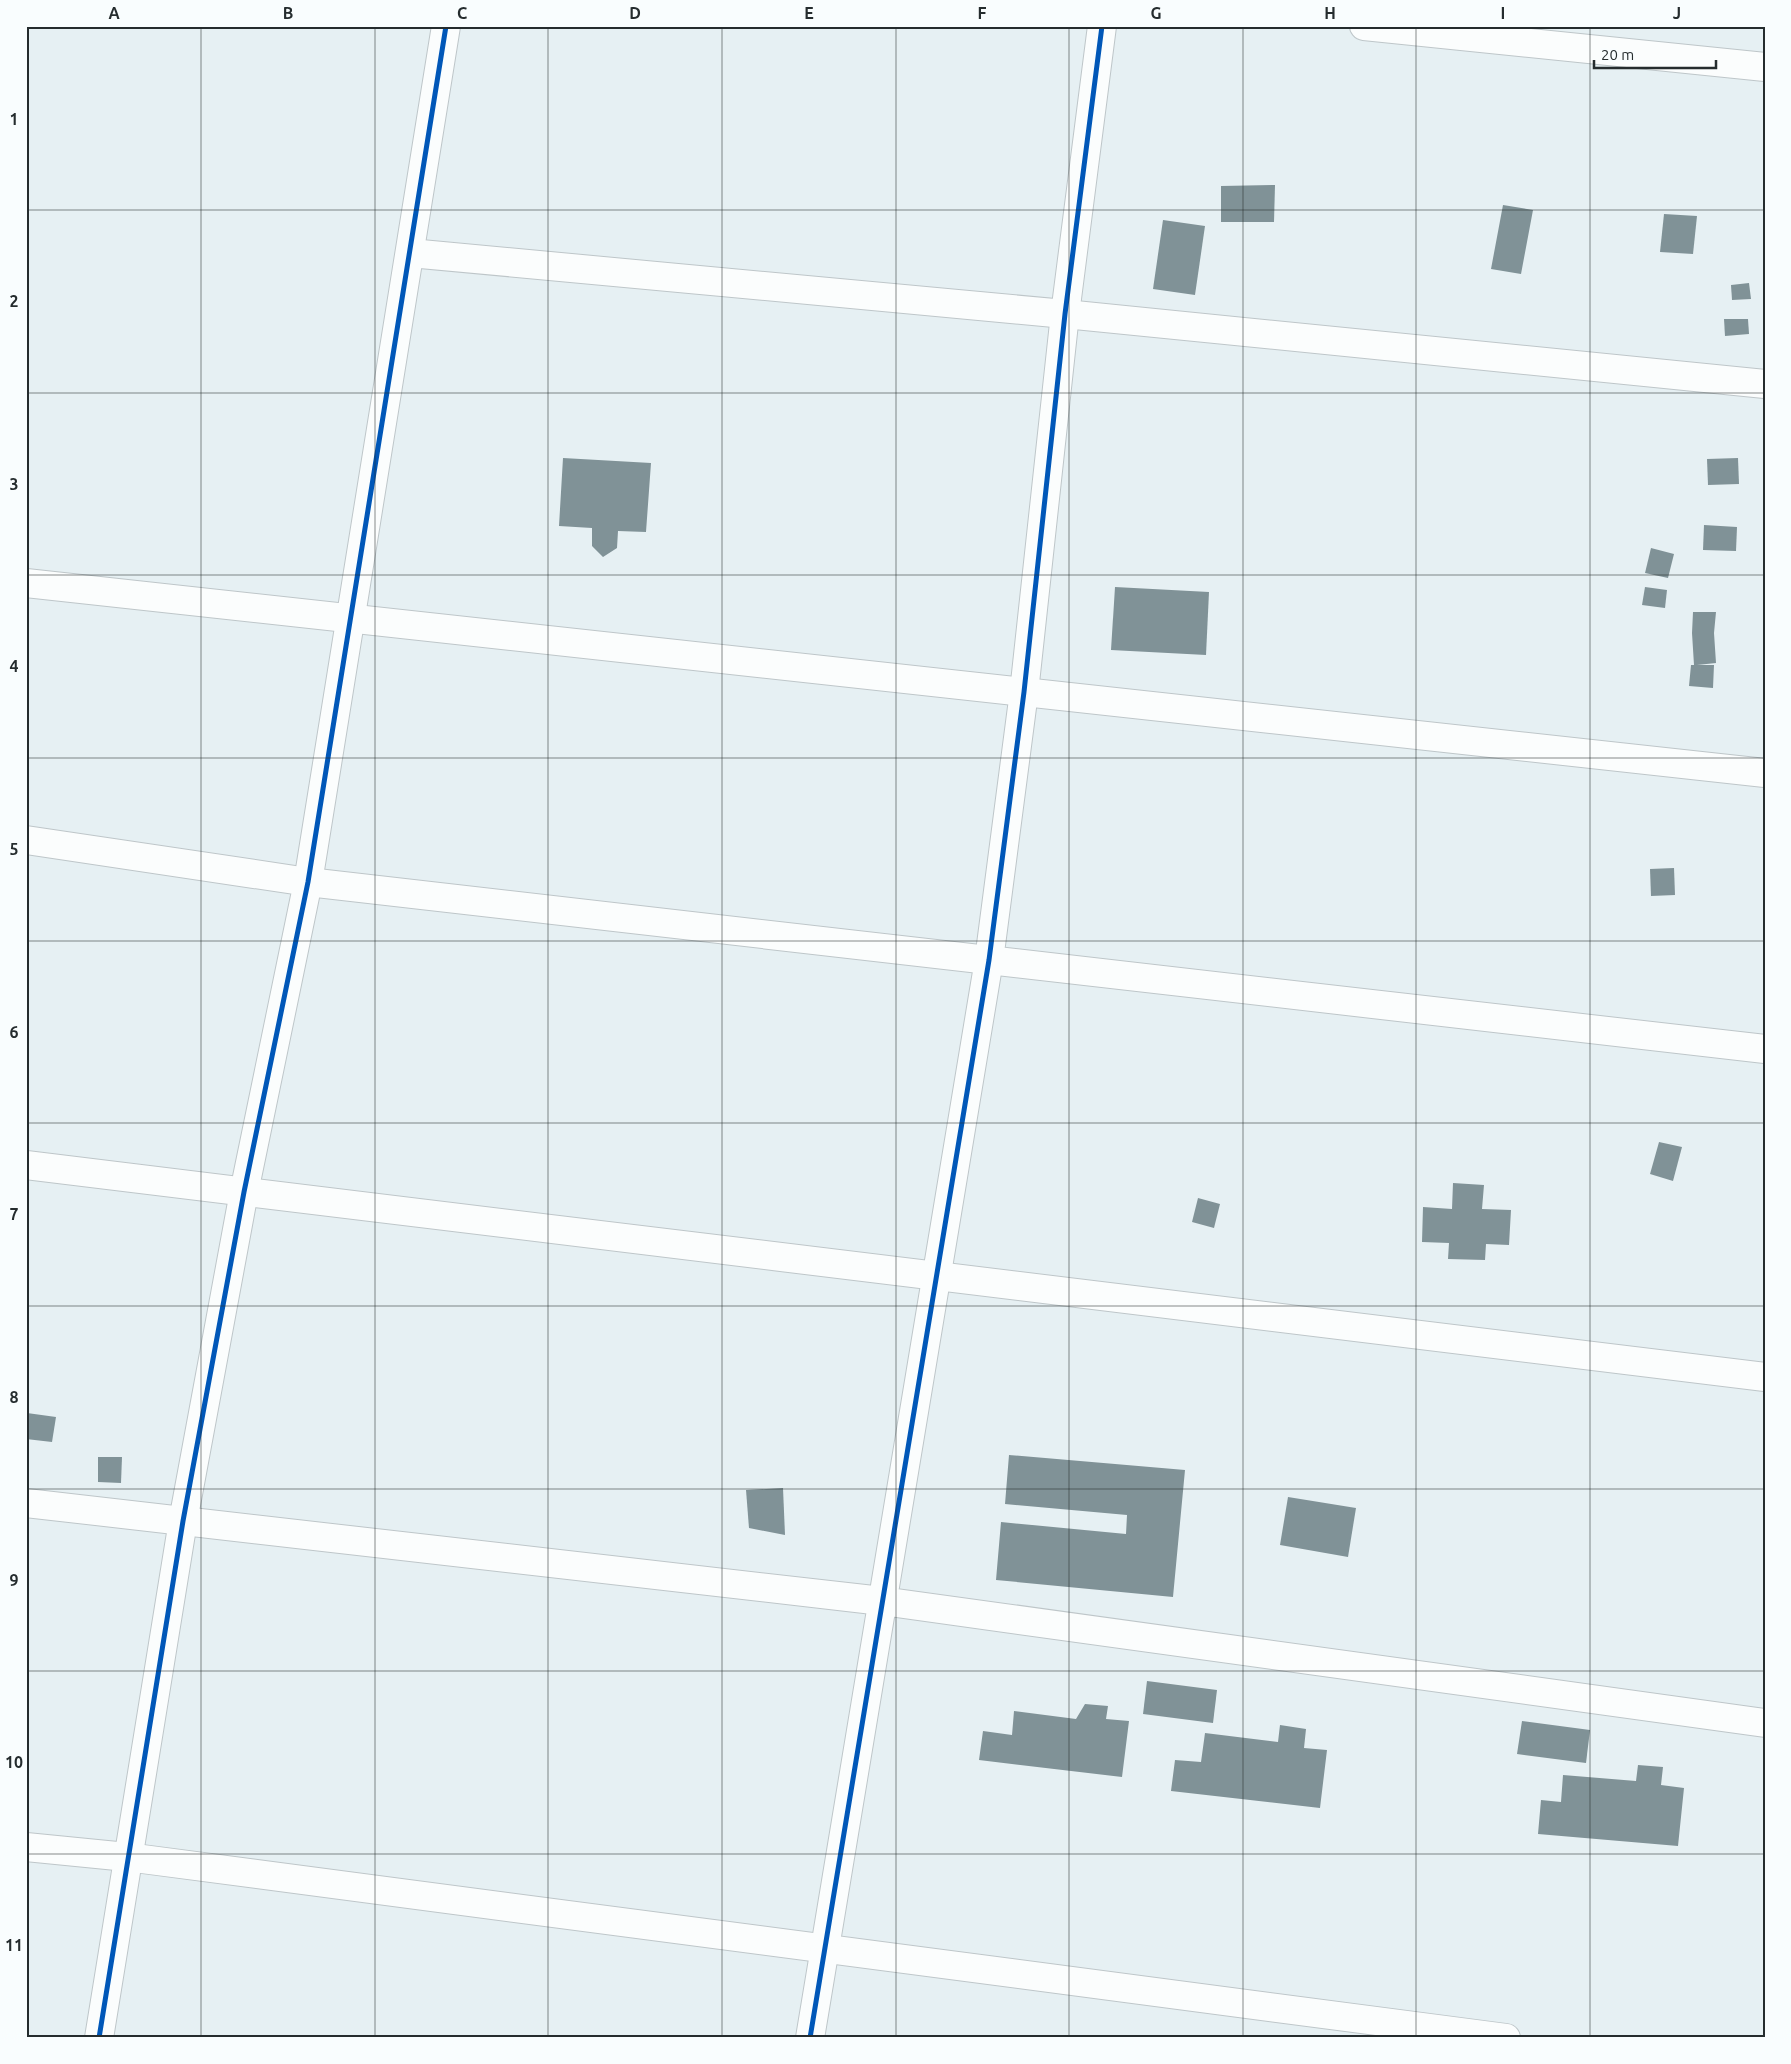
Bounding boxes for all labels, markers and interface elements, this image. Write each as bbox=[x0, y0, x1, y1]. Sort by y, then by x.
text: A bbox=[108, 4, 120, 22]
text: B bbox=[283, 4, 293, 22]
text: C bbox=[457, 4, 467, 22]
text: D bbox=[629, 4, 641, 22]
text: E bbox=[804, 4, 814, 22]
text: F bbox=[978, 4, 987, 22]
text: G bbox=[1150, 4, 1162, 22]
text: H bbox=[1324, 4, 1336, 22]
text: I bbox=[1501, 4, 1505, 22]
text: J bbox=[1673, 4, 1681, 22]
scale bar bbox=[1594, 38, 1716, 70]
text: 20 m bbox=[1601, 46, 1634, 63]
text: 1 bbox=[9, 110, 19, 128]
text: 2 bbox=[9, 292, 19, 310]
text: 3 bbox=[9, 475, 19, 493]
text: 4 bbox=[9, 657, 19, 675]
text: 5 bbox=[9, 840, 19, 858]
text: 6 bbox=[9, 1023, 19, 1041]
text: 7 bbox=[9, 1205, 19, 1223]
text: 8 bbox=[9, 1388, 19, 1406]
text: 9 bbox=[9, 1571, 19, 1589]
text: 10 bbox=[5, 1753, 23, 1771]
text: 11 bbox=[5, 1936, 23, 1954]

